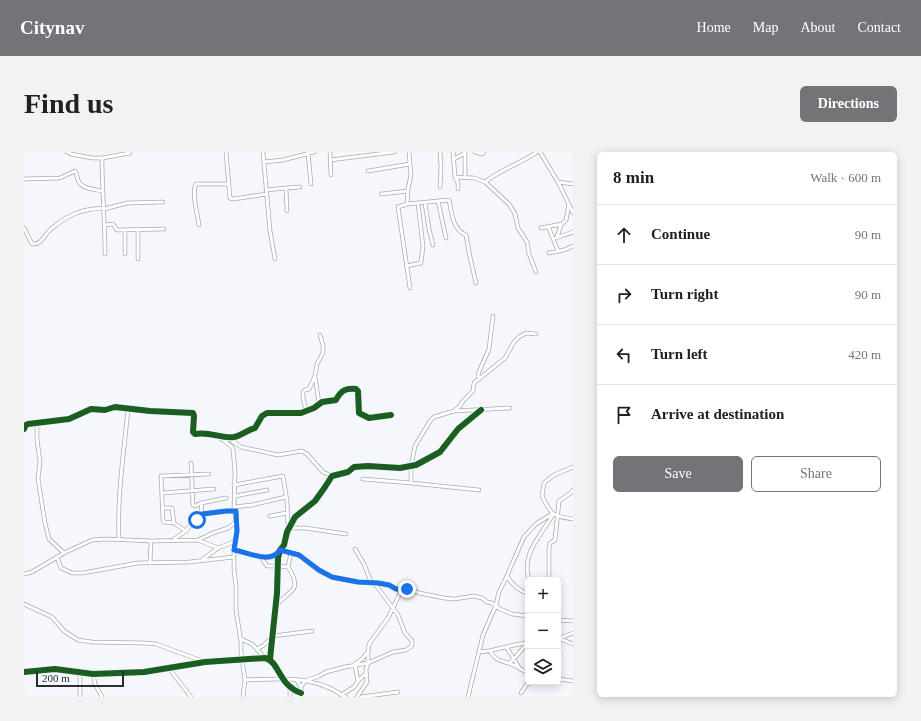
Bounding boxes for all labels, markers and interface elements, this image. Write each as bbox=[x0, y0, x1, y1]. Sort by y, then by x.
text: Citynav bbox=[20, 17, 84, 38]
text: Home bbox=[697, 20, 731, 35]
text: Map bbox=[753, 20, 778, 35]
text: About bbox=[800, 20, 835, 35]
text: Contact bbox=[857, 20, 901, 35]
button: Directions bbox=[800, 86, 897, 122]
text: Find us bbox=[24, 88, 114, 119]
text: 8 min bbox=[613, 168, 654, 187]
text: Walk · 600 m bbox=[810, 170, 881, 185]
icon: ahead bbox=[613, 224, 635, 246]
text: Continue bbox=[651, 226, 710, 242]
text: 90 m bbox=[855, 227, 881, 242]
icon: right bbox=[613, 284, 635, 306]
text: Turn right bbox=[651, 286, 718, 302]
text: 90 m bbox=[855, 287, 881, 302]
icon: left bbox=[613, 344, 635, 366]
text: Turn left bbox=[651, 346, 708, 362]
text: 420 m bbox=[848, 347, 881, 362]
icon: arrive bbox=[613, 404, 635, 426]
text: Arrive at destination bbox=[651, 406, 784, 422]
button: Save bbox=[613, 456, 743, 492]
button: Share bbox=[751, 456, 881, 492]
route start bbox=[188, 511, 206, 529]
map controls bbox=[525, 577, 561, 685]
button: + bbox=[525, 577, 561, 613]
route end bbox=[398, 580, 416, 598]
button: − bbox=[525, 613, 561, 649]
button: layers bbox=[525, 649, 561, 685]
scale bar bbox=[36, 669, 124, 688]
text: 200 m bbox=[42, 672, 70, 684]

